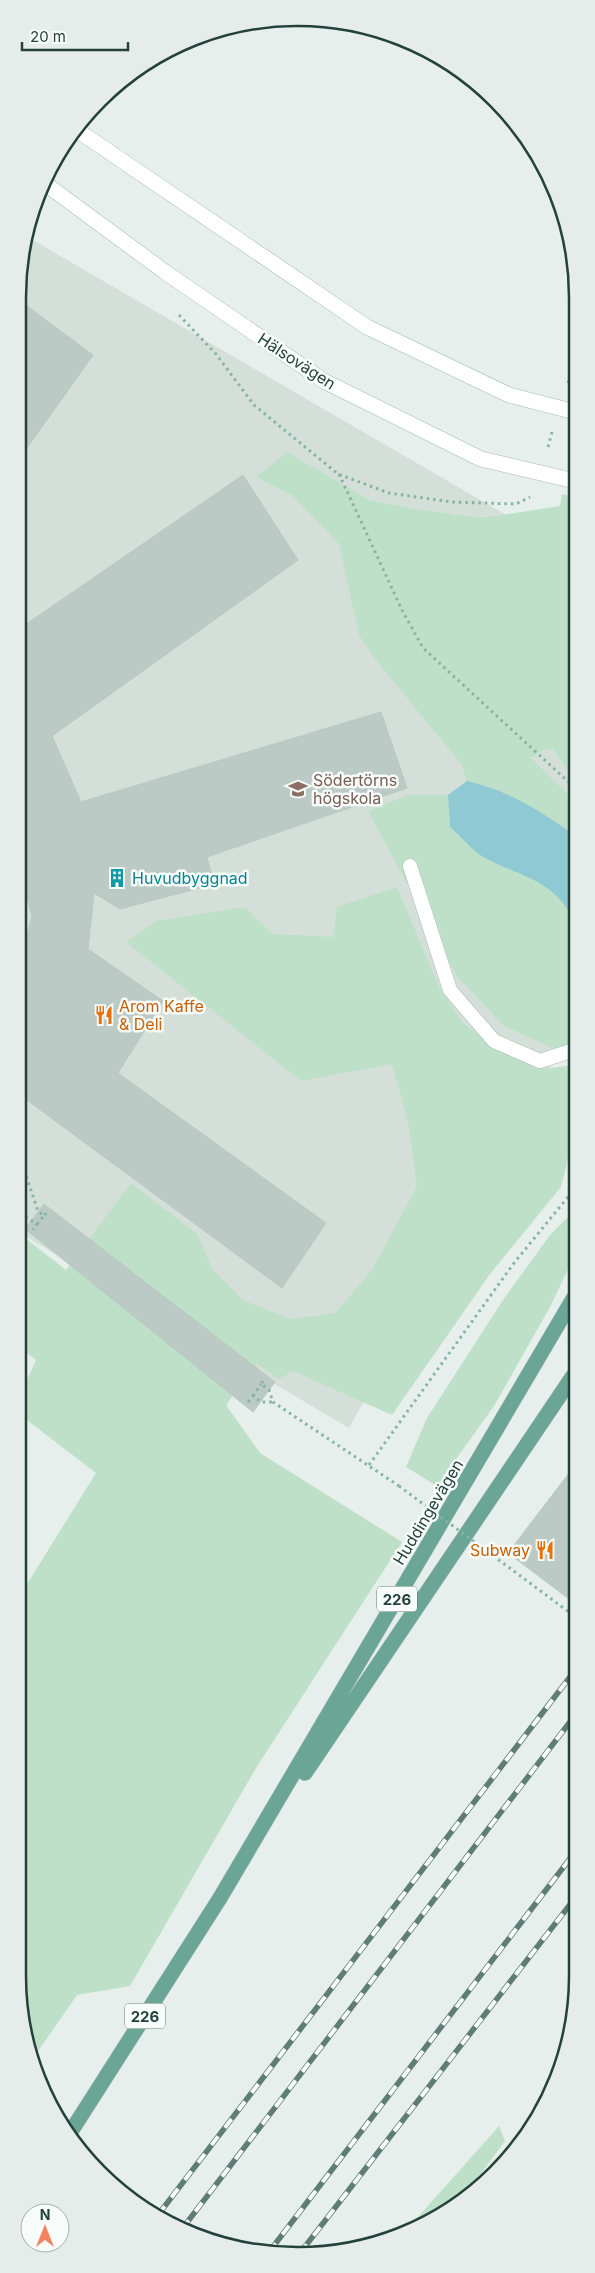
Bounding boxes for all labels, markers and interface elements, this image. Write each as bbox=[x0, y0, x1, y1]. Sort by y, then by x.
scale bar bbox=[22, 20, 129, 52]
text: 20 m bbox=[30, 27, 66, 46]
street label: Hälsovägen bbox=[254, 328, 340, 394]
place label: Södertörns högskola bbox=[313, 770, 397, 808]
school or university icon: Södertörns högskola bbox=[287, 778, 309, 800]
building icon: Huvudbyggnad bbox=[106, 867, 128, 889]
place label: Huvudbyggnad bbox=[132, 868, 248, 888]
place label: Arom Kaffe & Deli bbox=[119, 996, 204, 1034]
restaurant icon: Arom Kaffe & Deli bbox=[93, 1004, 115, 1026]
street label: Huddingevägen bbox=[389, 1456, 467, 1568]
restaurant icon: Subway bbox=[534, 1539, 556, 1561]
place label: Subway bbox=[470, 1540, 530, 1560]
road number: 226 bbox=[377, 1586, 417, 1612]
road number: 226 bbox=[125, 2004, 165, 2028]
north arrow bbox=[20, 2203, 70, 2253]
text: N bbox=[40, 2206, 50, 2223]

